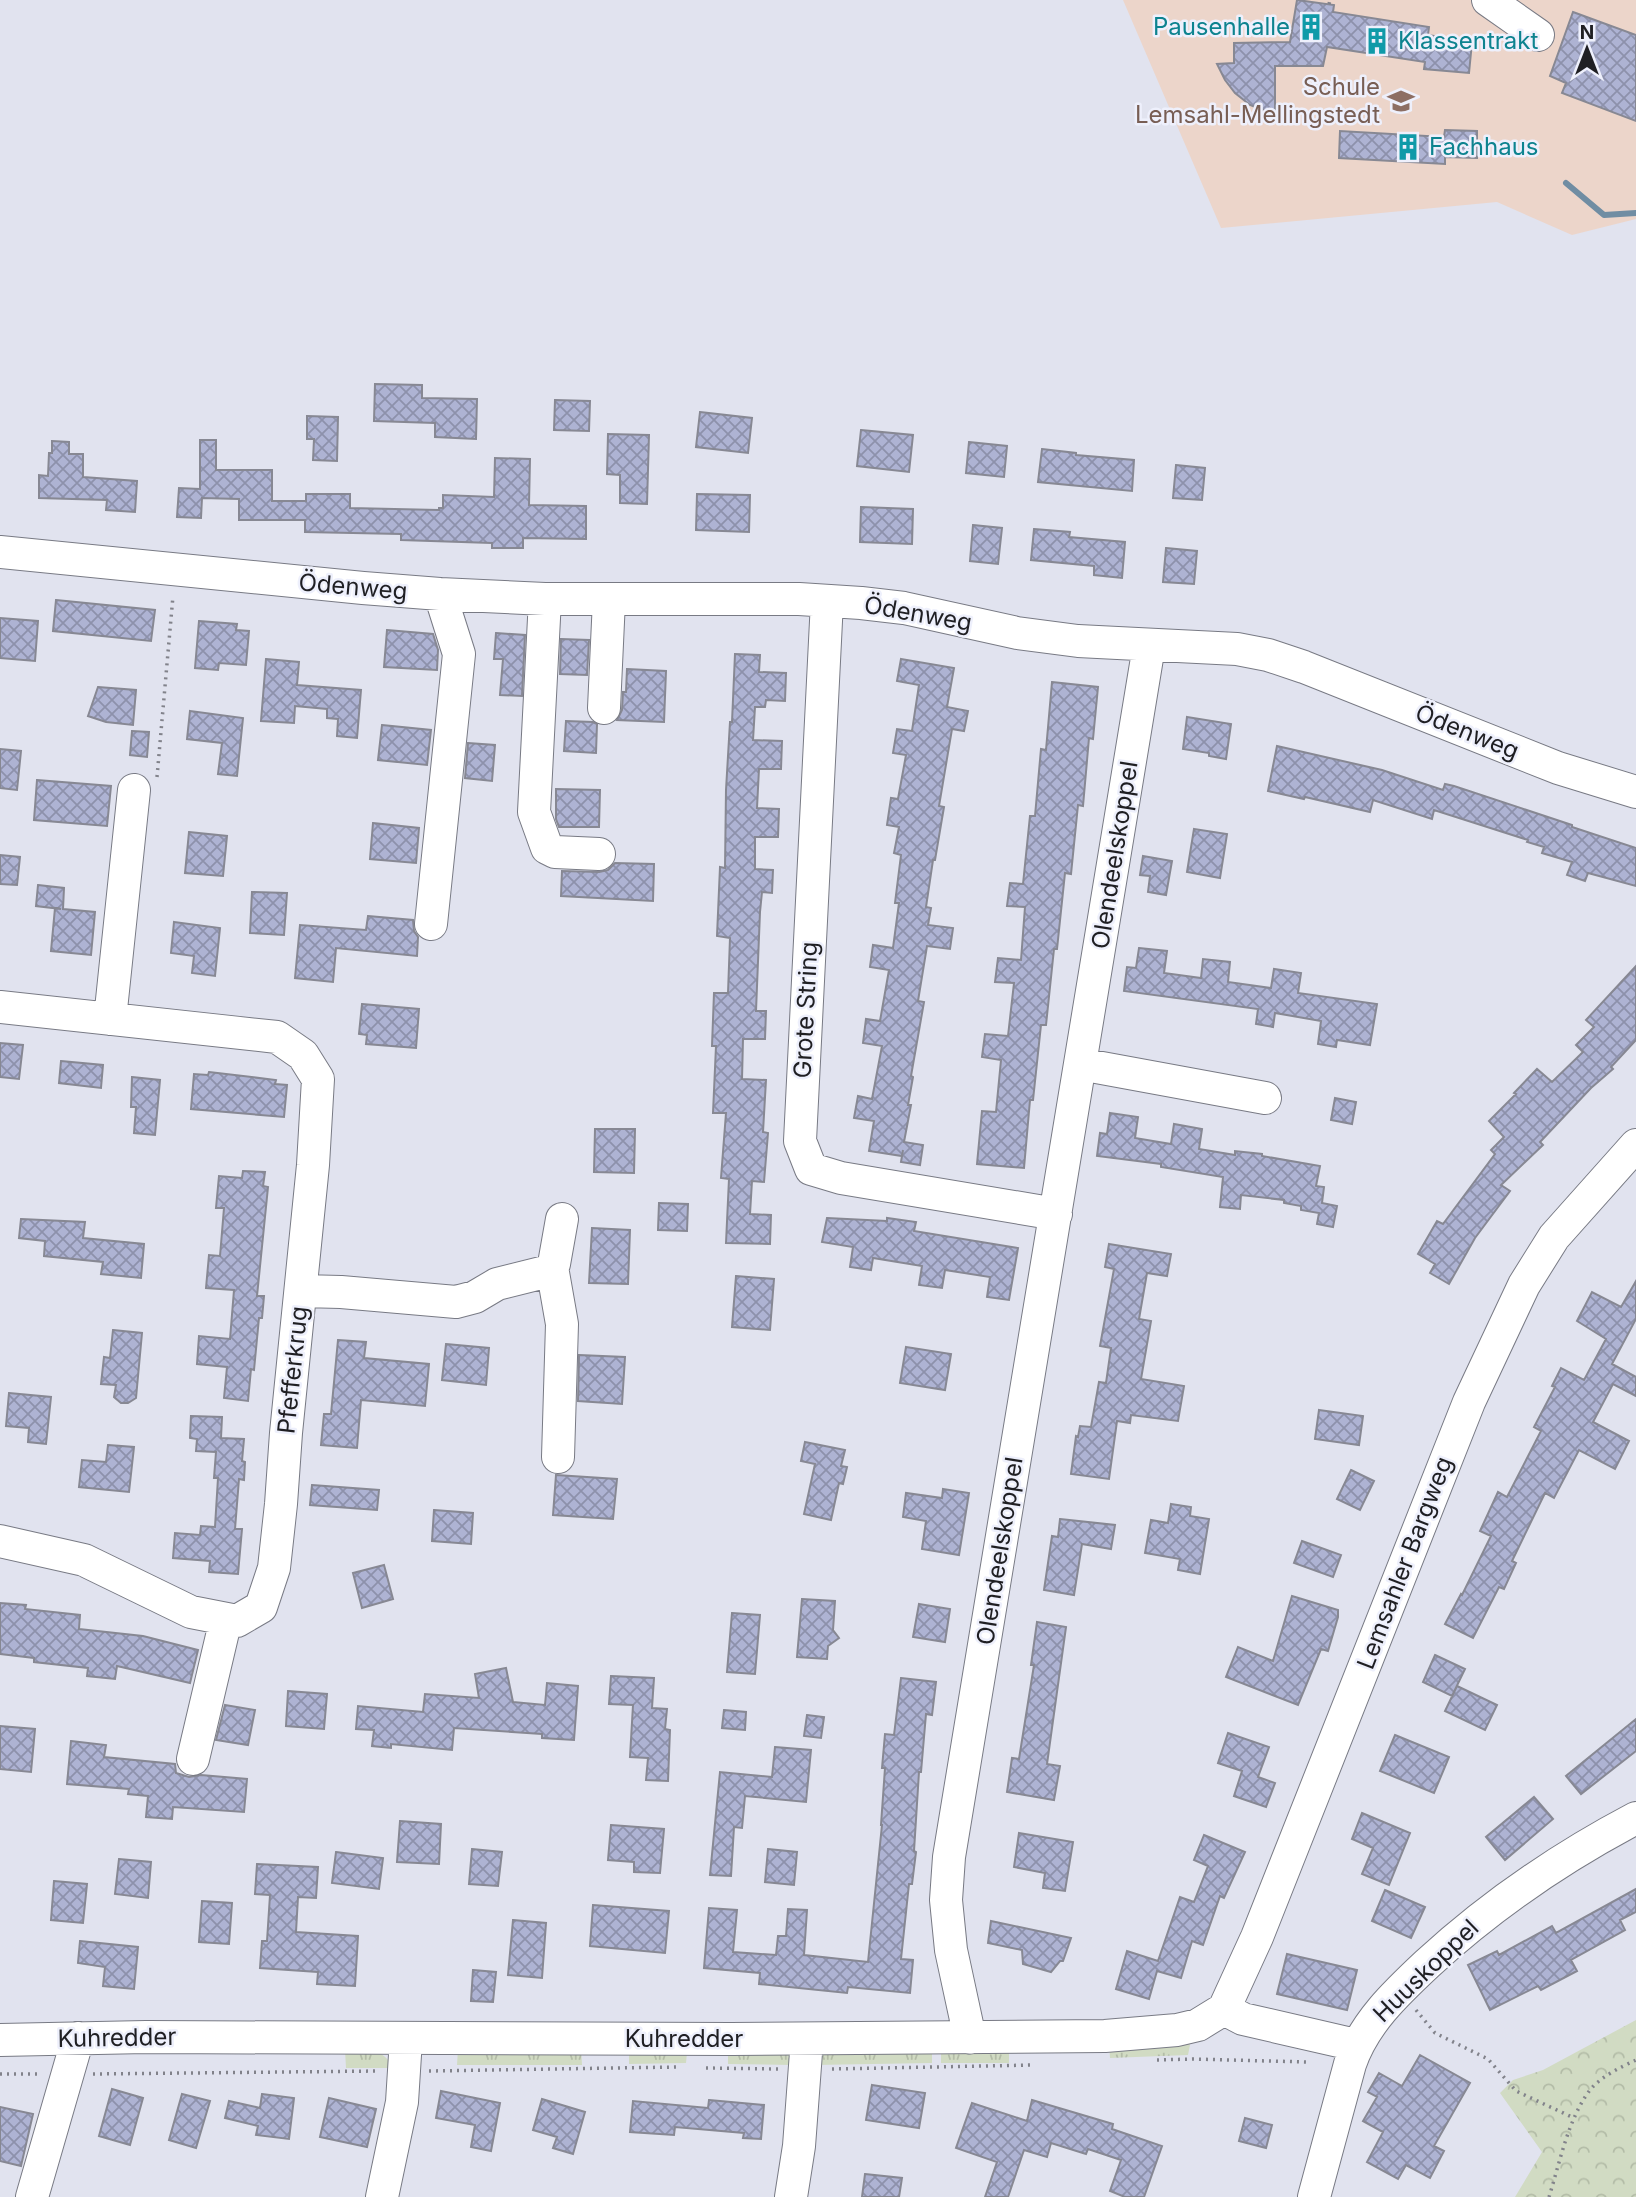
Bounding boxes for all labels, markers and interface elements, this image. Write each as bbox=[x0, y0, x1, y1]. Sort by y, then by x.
place label: Pausenhalle bbox=[1153, 12, 1290, 41]
building icon: Pausenhalle bbox=[1296, 12, 1326, 42]
north arrow bbox=[1552, 14, 1622, 84]
text: N bbox=[1580, 21, 1594, 44]
building icon: Klassentrakt bbox=[1362, 26, 1392, 56]
place label: Klassentrakt bbox=[1398, 26, 1538, 55]
place label: Schule Lemsahl-Mellingstedt bbox=[1135, 72, 1380, 129]
school or university icon: Schule Lemsahl-Mellingstedt bbox=[1386, 86, 1416, 116]
building icon: Fachhaus bbox=[1393, 132, 1423, 162]
place label: Fachhaus bbox=[1429, 132, 1539, 161]
street label: Ödenweg bbox=[297, 567, 409, 606]
street label: Ödenweg bbox=[862, 590, 974, 637]
street label: Ödenweg bbox=[1411, 698, 1523, 765]
street label: Olendeelskoppel bbox=[1085, 759, 1144, 951]
street label: Grote String bbox=[787, 941, 824, 1079]
street label: Pfefferkrug bbox=[271, 1305, 314, 1435]
street label: Lemsahler Bargweg bbox=[1351, 1453, 1458, 1673]
street label: Olendeelskoppel bbox=[970, 1455, 1029, 1647]
street label: Huuskoppel bbox=[1367, 1913, 1484, 2028]
street label: Kuhredder bbox=[57, 2022, 177, 2053]
street label: Kuhredder bbox=[625, 2024, 743, 2053]

